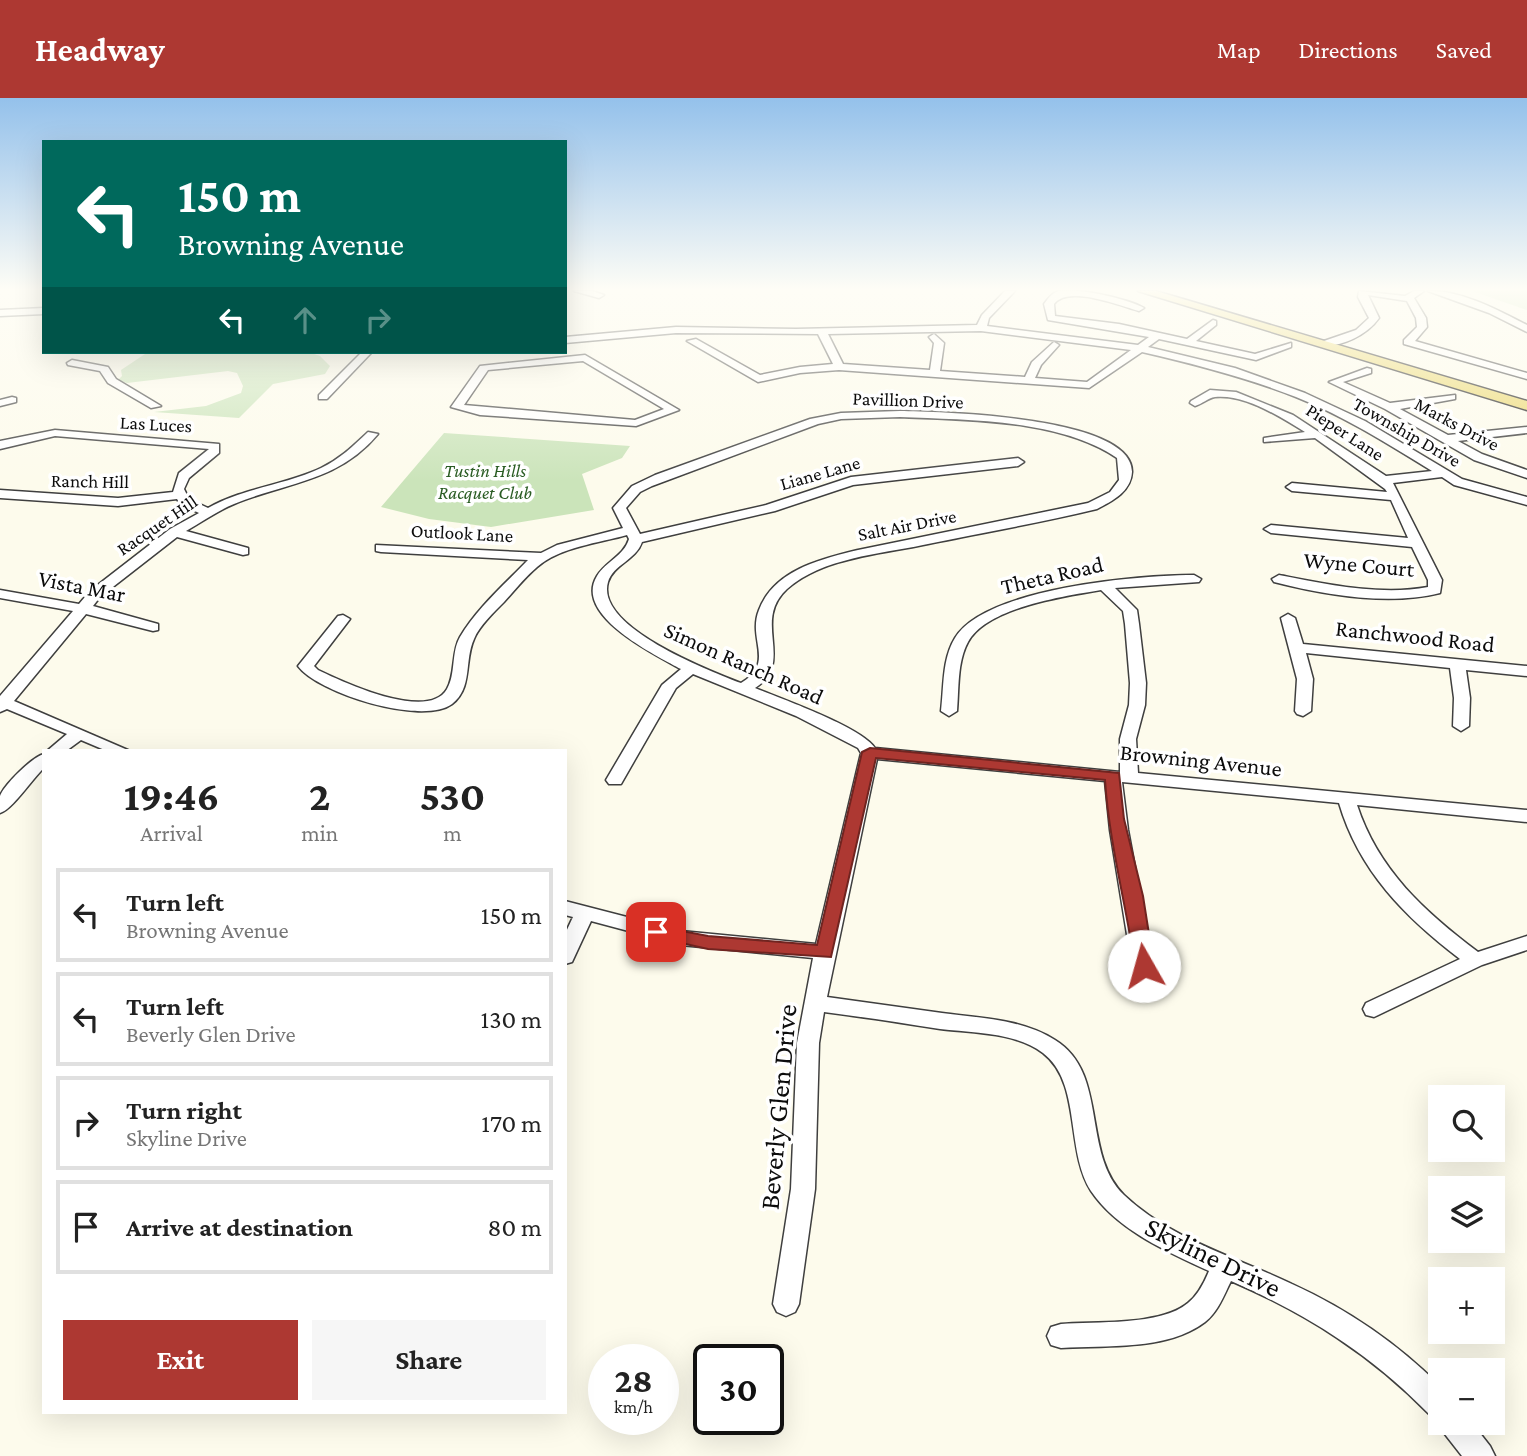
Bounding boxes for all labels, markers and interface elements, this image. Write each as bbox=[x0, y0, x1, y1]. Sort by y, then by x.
text: Headway bbox=[35, 31, 165, 68]
text: Map bbox=[1217, 36, 1261, 63]
text: Directions bbox=[1299, 36, 1398, 63]
text: Saved bbox=[1436, 36, 1492, 63]
icon: left bbox=[63, 168, 154, 259]
text: 150 m bbox=[178, 168, 301, 223]
text: Browning Avenue bbox=[178, 226, 404, 262]
icon: left bbox=[213, 301, 251, 339]
icon: ahead bbox=[286, 301, 324, 339]
icon: right bbox=[359, 301, 397, 339]
street label: Pavillion Drive bbox=[852, 388, 964, 412]
street label: Township Drive bbox=[1349, 393, 1465, 471]
street label: Marks Drive bbox=[1411, 393, 1503, 455]
street label: Pieper Lane bbox=[1302, 399, 1388, 465]
street label: Las Luces bbox=[119, 412, 193, 436]
street label: Liane Lane bbox=[778, 452, 862, 494]
park label: Tustin Hills Racquet Club bbox=[438, 460, 532, 503]
street label: Ranch Hill bbox=[51, 470, 129, 492]
street label: Racquet Hill bbox=[113, 490, 201, 560]
street label: Salt Air Drive bbox=[856, 505, 958, 545]
street label: Outlook Lane bbox=[410, 520, 514, 546]
street label: Wyne Court bbox=[1303, 546, 1416, 582]
street label: Theta Road bbox=[998, 551, 1106, 599]
street label: Vista Mar bbox=[36, 565, 128, 607]
street label: Ranchwood Road bbox=[1334, 615, 1496, 657]
street label: Simon Ranch Road bbox=[660, 616, 828, 710]
street label: Browning Avenue bbox=[1119, 739, 1283, 781]
text: 19:46 bbox=[124, 772, 220, 819]
text: 2 bbox=[309, 772, 330, 819]
text: 530 bbox=[420, 772, 485, 819]
text: Arrival bbox=[140, 820, 203, 846]
text: min bbox=[301, 820, 338, 846]
text: m bbox=[443, 820, 462, 846]
text: Turn left bbox=[126, 888, 224, 917]
icon: left bbox=[67, 896, 105, 934]
text: 150 m bbox=[481, 901, 542, 930]
pin bbox=[626, 902, 686, 962]
icon: arrive bbox=[637, 913, 675, 951]
text: Browning Avenue bbox=[126, 917, 288, 943]
position arrow bbox=[1107, 929, 1181, 1003]
text: Turn left bbox=[126, 992, 224, 1021]
icon: left bbox=[67, 1000, 105, 1038]
street label: Beverly Glen Drive bbox=[754, 1003, 802, 1211]
text: 130 m bbox=[481, 1005, 542, 1034]
text: Beverly Glen Drive bbox=[126, 1021, 296, 1047]
map controls bbox=[1428, 1085, 1505, 1435]
button: search bbox=[1428, 1085, 1505, 1162]
text: Turn right bbox=[126, 1096, 242, 1125]
icon: right bbox=[67, 1104, 105, 1142]
text: 170 m bbox=[481, 1109, 542, 1138]
text: Skyline Drive bbox=[126, 1125, 247, 1151]
button: layers bbox=[1428, 1176, 1505, 1253]
icon: arrive bbox=[67, 1208, 105, 1246]
street label: Skyline Drive bbox=[1140, 1211, 1286, 1303]
text: Arrive at destination bbox=[126, 1213, 353, 1242]
text: 80 m bbox=[488, 1213, 542, 1242]
button: + bbox=[1428, 1267, 1505, 1344]
button: Exit bbox=[63, 1320, 298, 1400]
button: Share bbox=[312, 1320, 546, 1400]
speed limit sign: 30 bbox=[693, 1344, 784, 1435]
button: − bbox=[1428, 1358, 1505, 1435]
text: 28 bbox=[614, 1361, 653, 1400]
text: km/h bbox=[614, 1397, 653, 1417]

